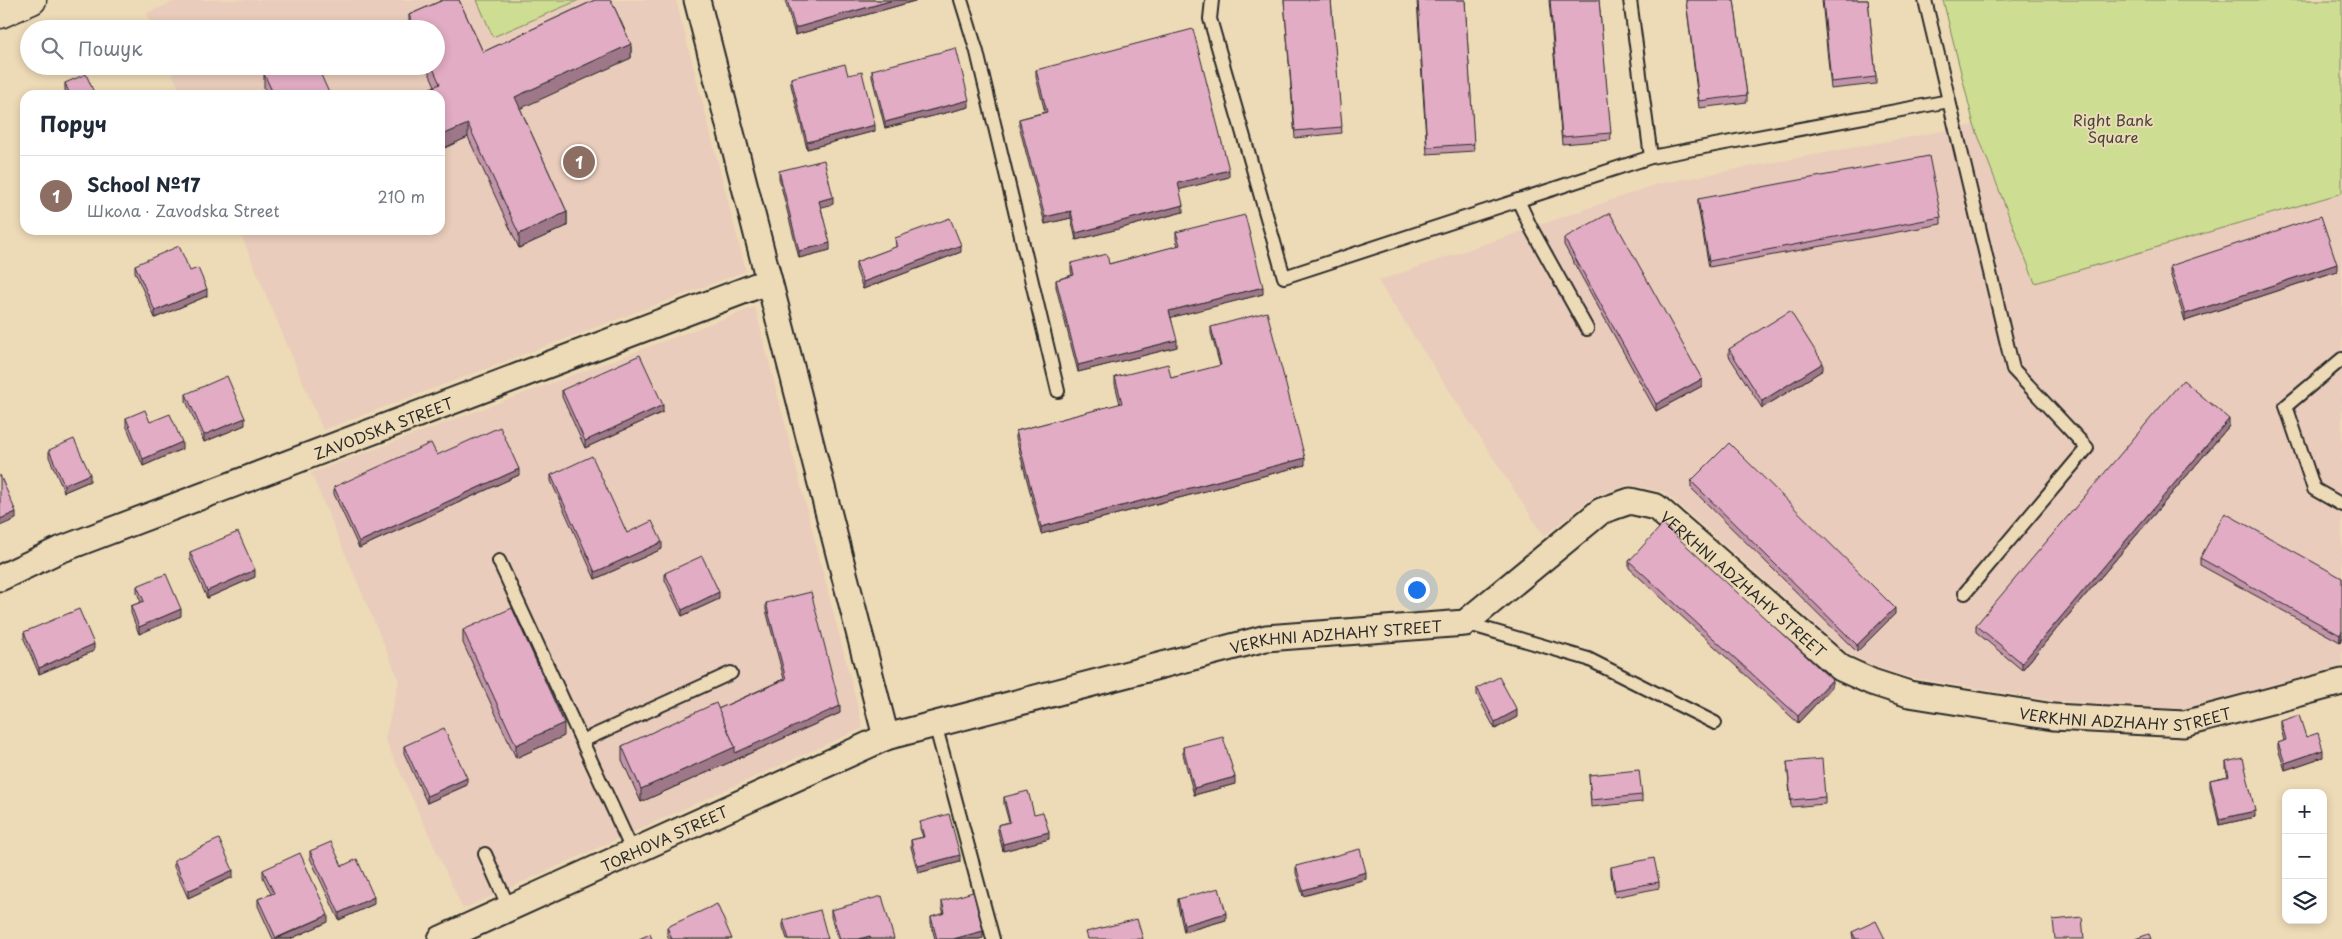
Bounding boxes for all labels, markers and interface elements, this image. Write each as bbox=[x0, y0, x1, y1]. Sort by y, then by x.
search box bbox=[20, 20, 445, 75]
icon: search bbox=[38, 34, 66, 62]
text: Пошук bbox=[78, 34, 143, 62]
text: Поруч bbox=[40, 107, 107, 139]
park label: Right Bank Square bbox=[2073, 108, 2153, 148]
pin: 1 bbox=[563, 143, 595, 181]
text: School №17 bbox=[87, 170, 200, 198]
text: 1 bbox=[52, 184, 60, 208]
text: 210 m bbox=[377, 184, 425, 208]
text: Школа · Zavodska Street bbox=[87, 198, 280, 222]
street label: ZAVODSKA STREET bbox=[310, 390, 457, 464]
street label: VERKHNI ADZHAHY STREET bbox=[1656, 505, 1832, 663]
your location bbox=[1404, 577, 1430, 603]
street label: VERKHNI ADZHAHY STREET bbox=[1227, 613, 1443, 658]
street label: VERKHNI ADZHAHY STREET bbox=[2017, 700, 2234, 735]
map controls bbox=[2282, 789, 2327, 924]
button: + bbox=[2282, 789, 2327, 834]
street label: TORHOVA STREET bbox=[597, 799, 732, 877]
button: − bbox=[2282, 834, 2327, 879]
button: layers bbox=[2282, 879, 2327, 924]

